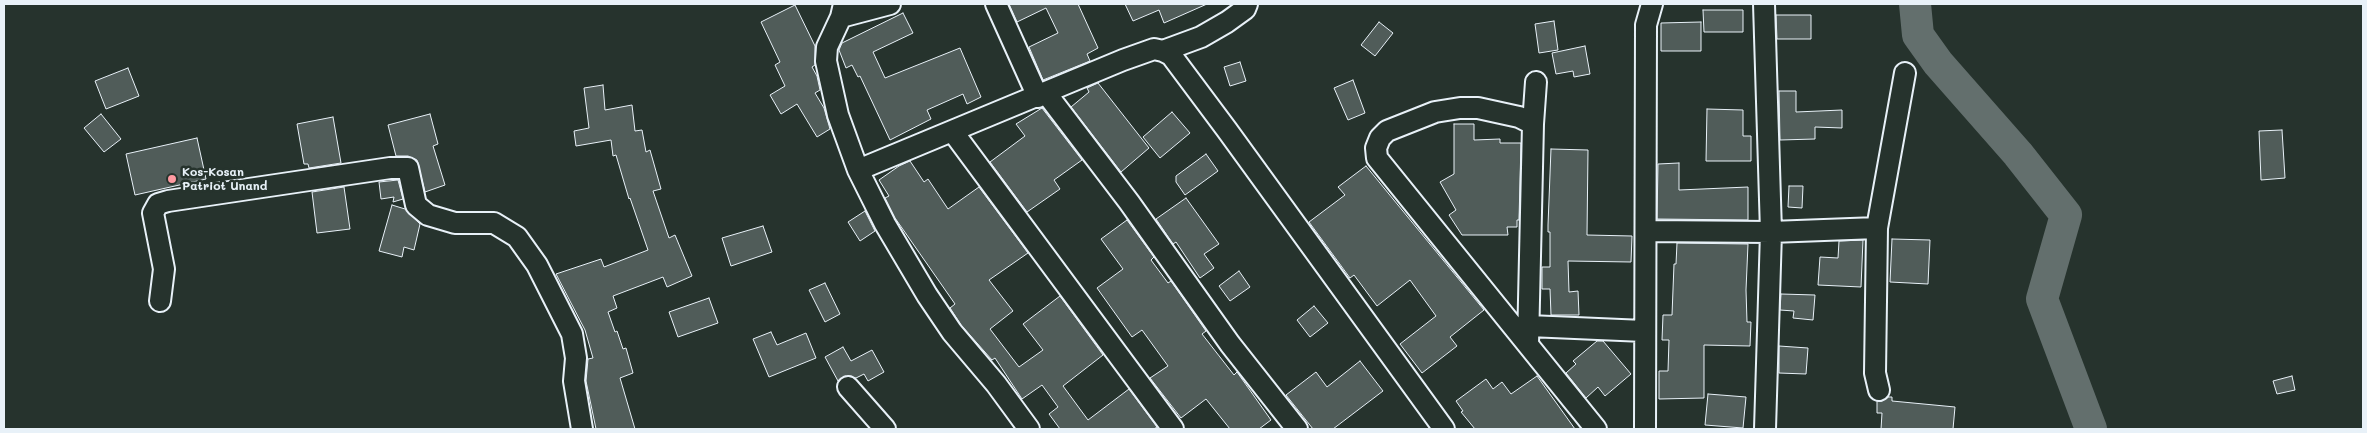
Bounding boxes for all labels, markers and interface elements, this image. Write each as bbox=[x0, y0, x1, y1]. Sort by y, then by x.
place label: Kos-Kosan Patriot Unand bbox=[182, 165, 267, 193]
marker: Kos-Kosan Patriot Unand bbox=[166, 173, 178, 185]

